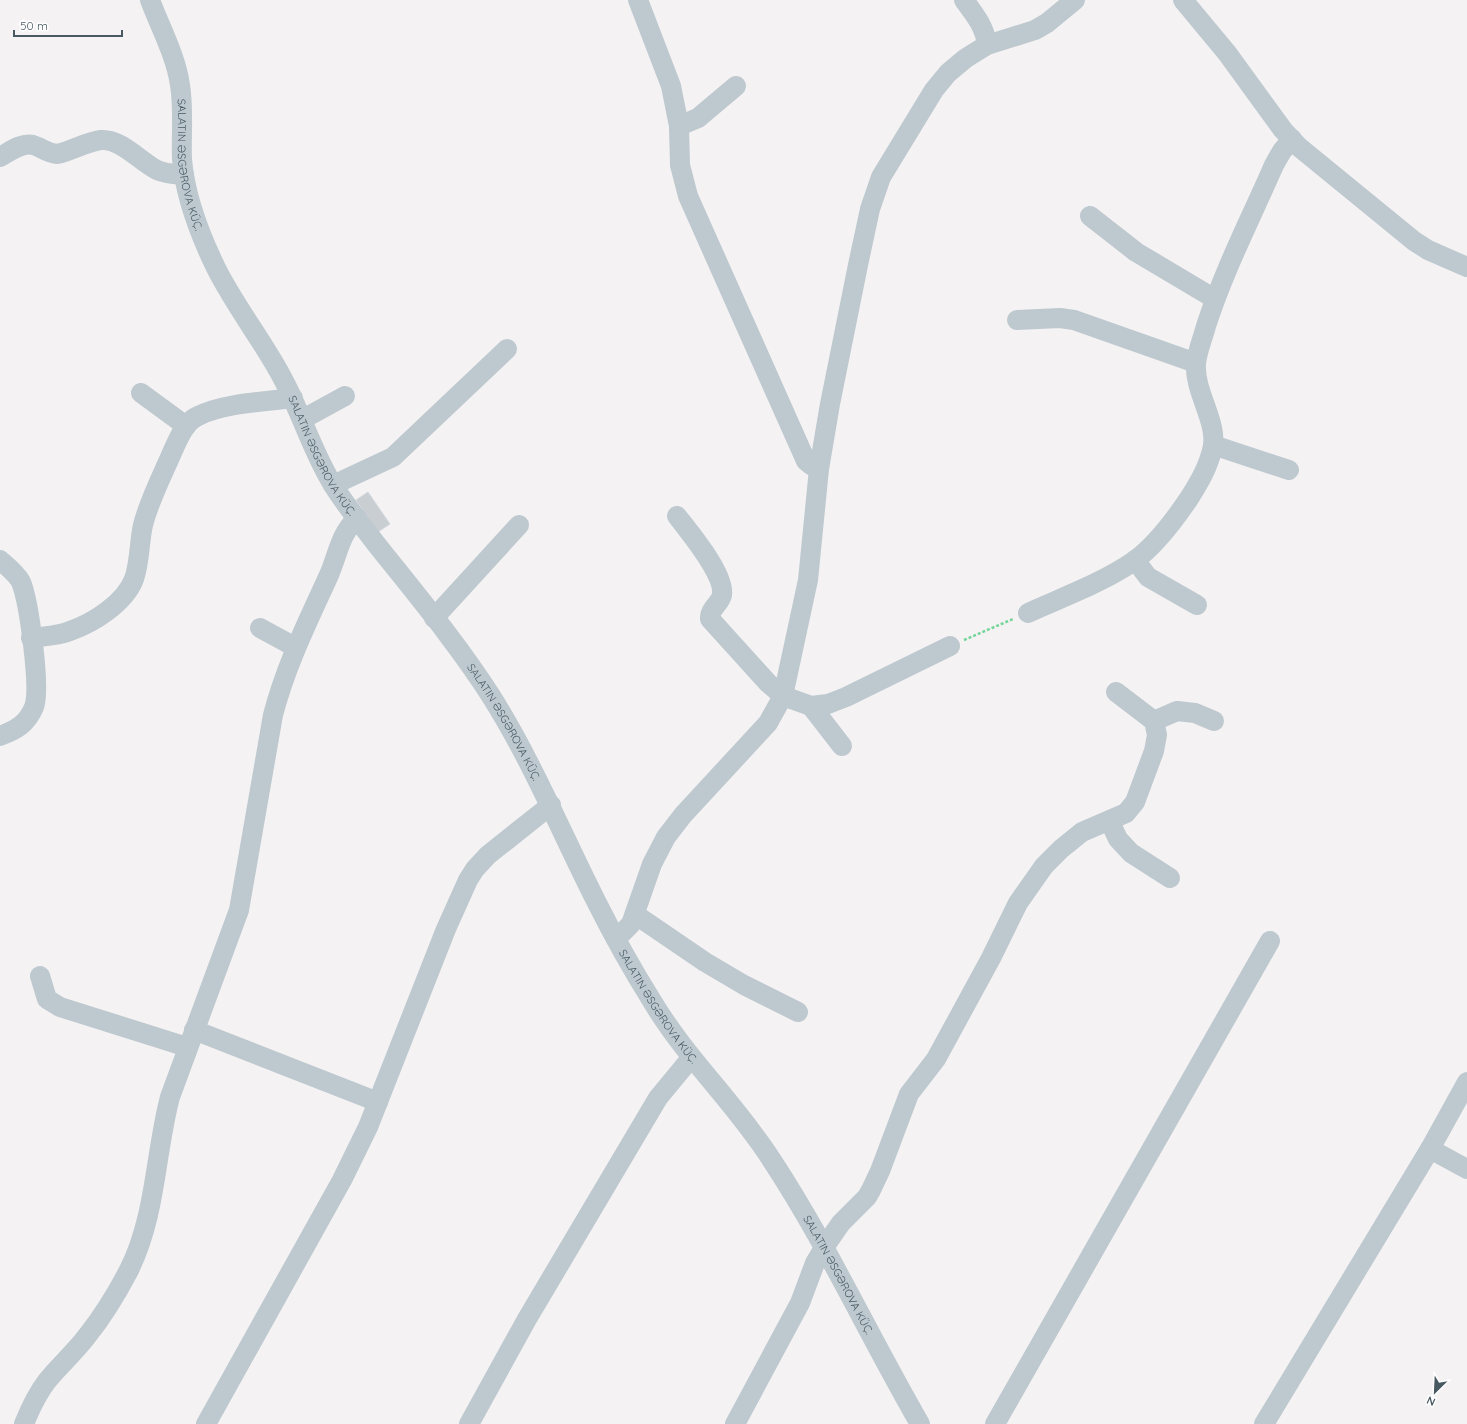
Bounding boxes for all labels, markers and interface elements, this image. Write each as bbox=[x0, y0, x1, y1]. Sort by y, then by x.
scale bar bbox=[14, 12, 122, 38]
text: 50 m bbox=[20, 18, 48, 33]
street label: SALATIN ƏSGƏROVA KÜÇ. bbox=[175, 98, 206, 233]
street label: SALATIN ƏSGƏROVA KÜÇ. bbox=[285, 393, 359, 518]
street label: SALATIN ƏSGƏROVA KÜÇ. bbox=[464, 661, 544, 783]
street label: SALATIN ƏSGƏROVA KÜÇ. bbox=[616, 947, 701, 1066]
street label: SALATIN ƏSGƏROVA KÜÇ. bbox=[800, 1213, 876, 1337]
north arrow bbox=[1415, 1372, 1455, 1412]
text: N bbox=[1424, 1393, 1437, 1409]

